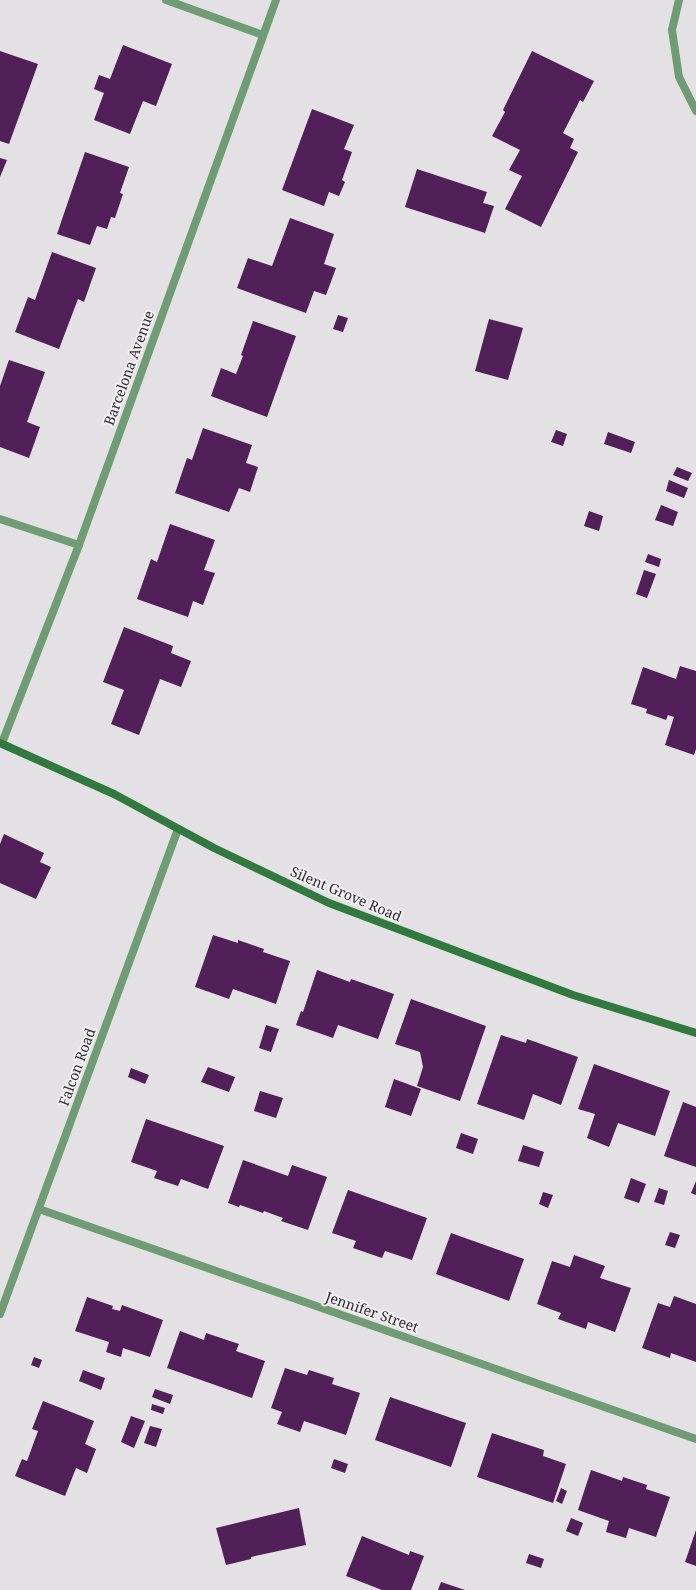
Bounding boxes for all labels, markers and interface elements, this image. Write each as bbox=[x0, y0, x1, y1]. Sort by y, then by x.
street label: Barcelona Avenue bbox=[99, 308, 158, 428]
street label: Silent Grove Road bbox=[288, 862, 405, 926]
street label: Falcon Road bbox=[54, 1025, 99, 1108]
street label: Jennifer Street bbox=[322, 1286, 421, 1336]

